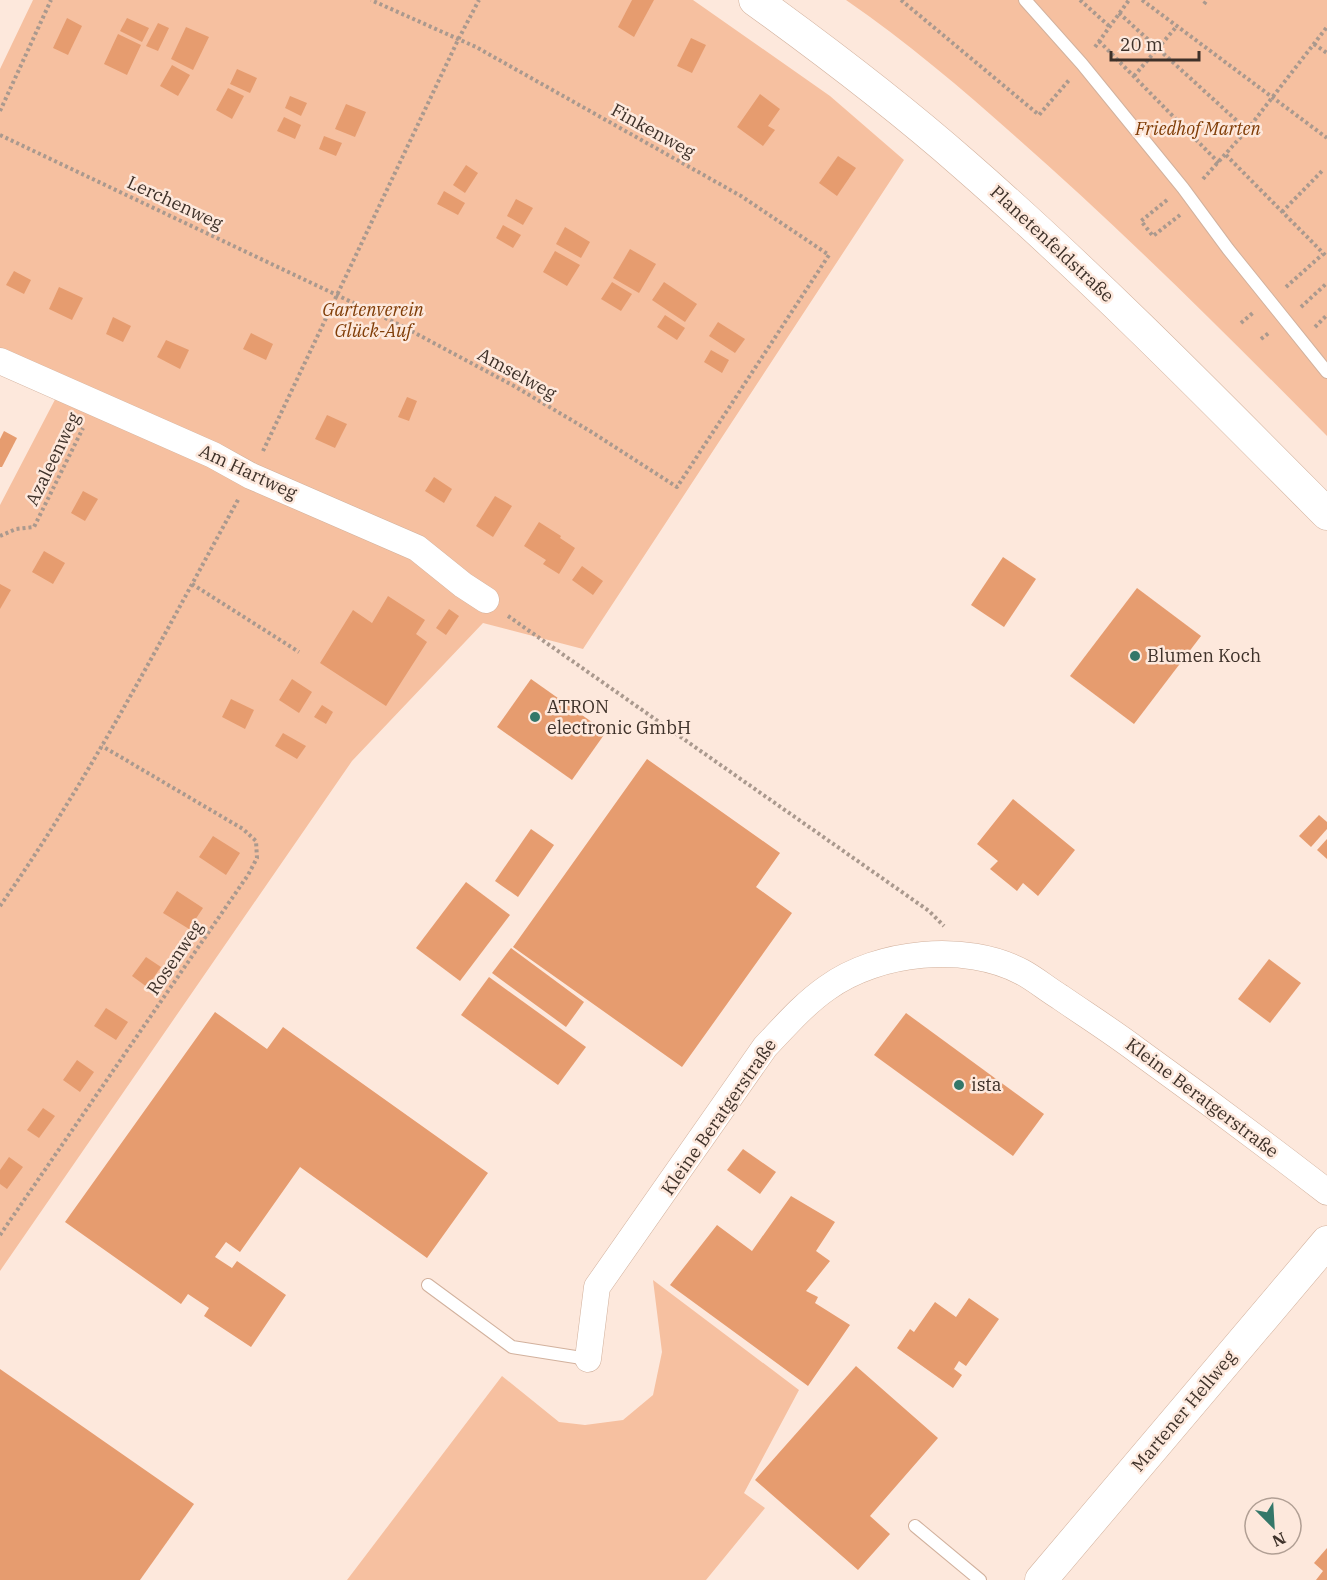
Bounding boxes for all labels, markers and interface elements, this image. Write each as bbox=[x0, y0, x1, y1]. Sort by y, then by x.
scale bar bbox=[1111, 24, 1200, 62]
text: 20 m bbox=[1120, 33, 1163, 56]
street label: Finkenweg bbox=[607, 98, 699, 163]
park label: Friedhof Marten bbox=[1134, 117, 1261, 140]
street label: Lerchenweg bbox=[124, 170, 227, 235]
street label: Planetenfeldstraße bbox=[986, 180, 1119, 307]
park label: Gartenverein Glück-Auf bbox=[322, 298, 425, 342]
street label: Amselweg bbox=[474, 343, 561, 405]
street label: Azaleenweg bbox=[20, 408, 85, 509]
street label: Am Hartweg bbox=[196, 439, 301, 504]
place label: Blumen Koch bbox=[1147, 644, 1261, 667]
marker: Blumen Koch bbox=[1128, 649, 1142, 663]
place label: ATRON electronic GmbH bbox=[547, 695, 691, 739]
marker: ATRON electronic GmbH bbox=[528, 710, 542, 724]
street label: Rosenweg bbox=[141, 916, 208, 999]
street label: Kleine Beratgerstraße bbox=[1121, 1033, 1283, 1163]
street label: Kleine Beratgerstraße bbox=[656, 1034, 781, 1199]
place label: ista bbox=[971, 1073, 1002, 1096]
marker: ista bbox=[952, 1078, 966, 1092]
street label: Martener Hellweg bbox=[1126, 1345, 1241, 1476]
north arrow bbox=[1243, 1496, 1303, 1556]
text: N bbox=[1269, 1528, 1289, 1551]

